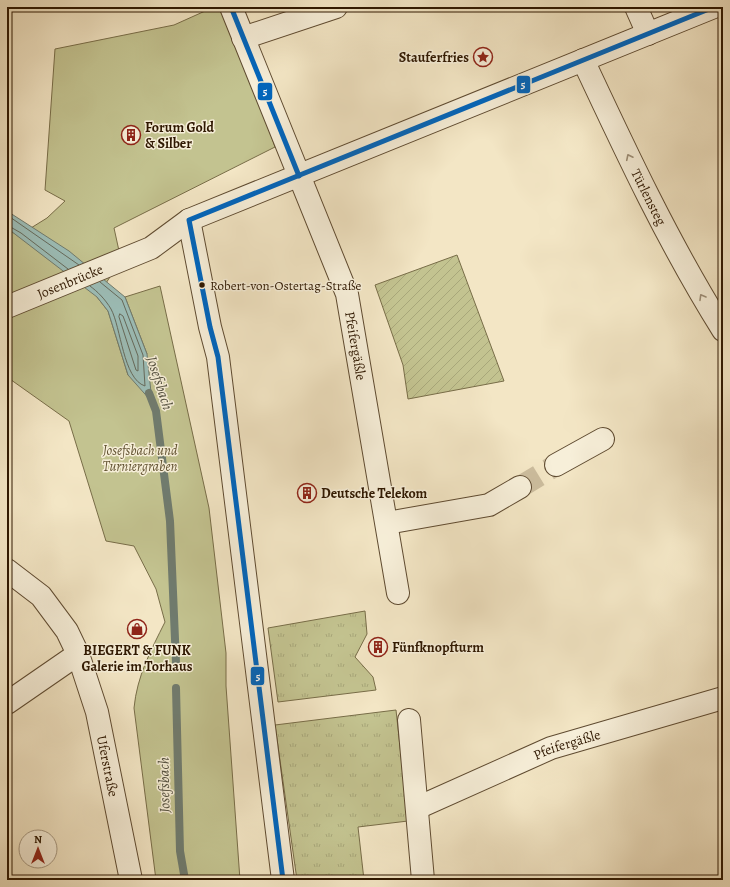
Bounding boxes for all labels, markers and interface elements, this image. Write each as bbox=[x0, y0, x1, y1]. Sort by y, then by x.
place icon: Stauferfries bbox=[472, 46, 494, 68]
place label: Stauferfries bbox=[399, 48, 469, 67]
line badge: 5 bbox=[516, 75, 531, 94]
text: 5 bbox=[521, 77, 526, 92]
line badge: 5 bbox=[257, 82, 273, 101]
text: 5 bbox=[263, 84, 268, 99]
place label: Forum Gold & Silber bbox=[145, 118, 214, 153]
building icon: Forum Gold & Silber bbox=[120, 124, 142, 146]
one-way arrow bbox=[626, 154, 634, 162]
street label: Türlensteg bbox=[626, 166, 671, 229]
street label: Josenbrücke bbox=[34, 260, 106, 304]
place label: Robert-von-Ostertag-Straße bbox=[210, 277, 361, 294]
marker: Robert-von-Ostertag-Straße bbox=[197, 280, 207, 290]
one-way arrow bbox=[700, 294, 707, 301]
street label: Pfeifergäßle bbox=[340, 310, 371, 382]
water label: Josefsbach bbox=[142, 352, 178, 413]
park label: Josefsbach und Turniergraben bbox=[102, 441, 178, 476]
building icon: Deutsche Telekom bbox=[296, 482, 318, 504]
place label: Deutsche Telekom bbox=[321, 484, 428, 503]
shop icon: BIEGERT & FUNK Galerie im Torhaus bbox=[126, 618, 148, 640]
building icon: Fünfknopfturm bbox=[367, 636, 389, 658]
place label: Fünfknopfturm bbox=[392, 638, 484, 657]
place label: BIEGERT & FUNK Galerie im Torhaus bbox=[82, 641, 193, 676]
line badge: 5 bbox=[250, 666, 265, 686]
text: 5 bbox=[256, 669, 261, 684]
street label: Pfeifergäßle bbox=[530, 725, 603, 765]
street label: Uferstraße bbox=[92, 734, 123, 798]
water label: Josefsbach bbox=[154, 757, 175, 814]
north arrow bbox=[18, 829, 58, 869]
text: N bbox=[34, 832, 42, 847]

